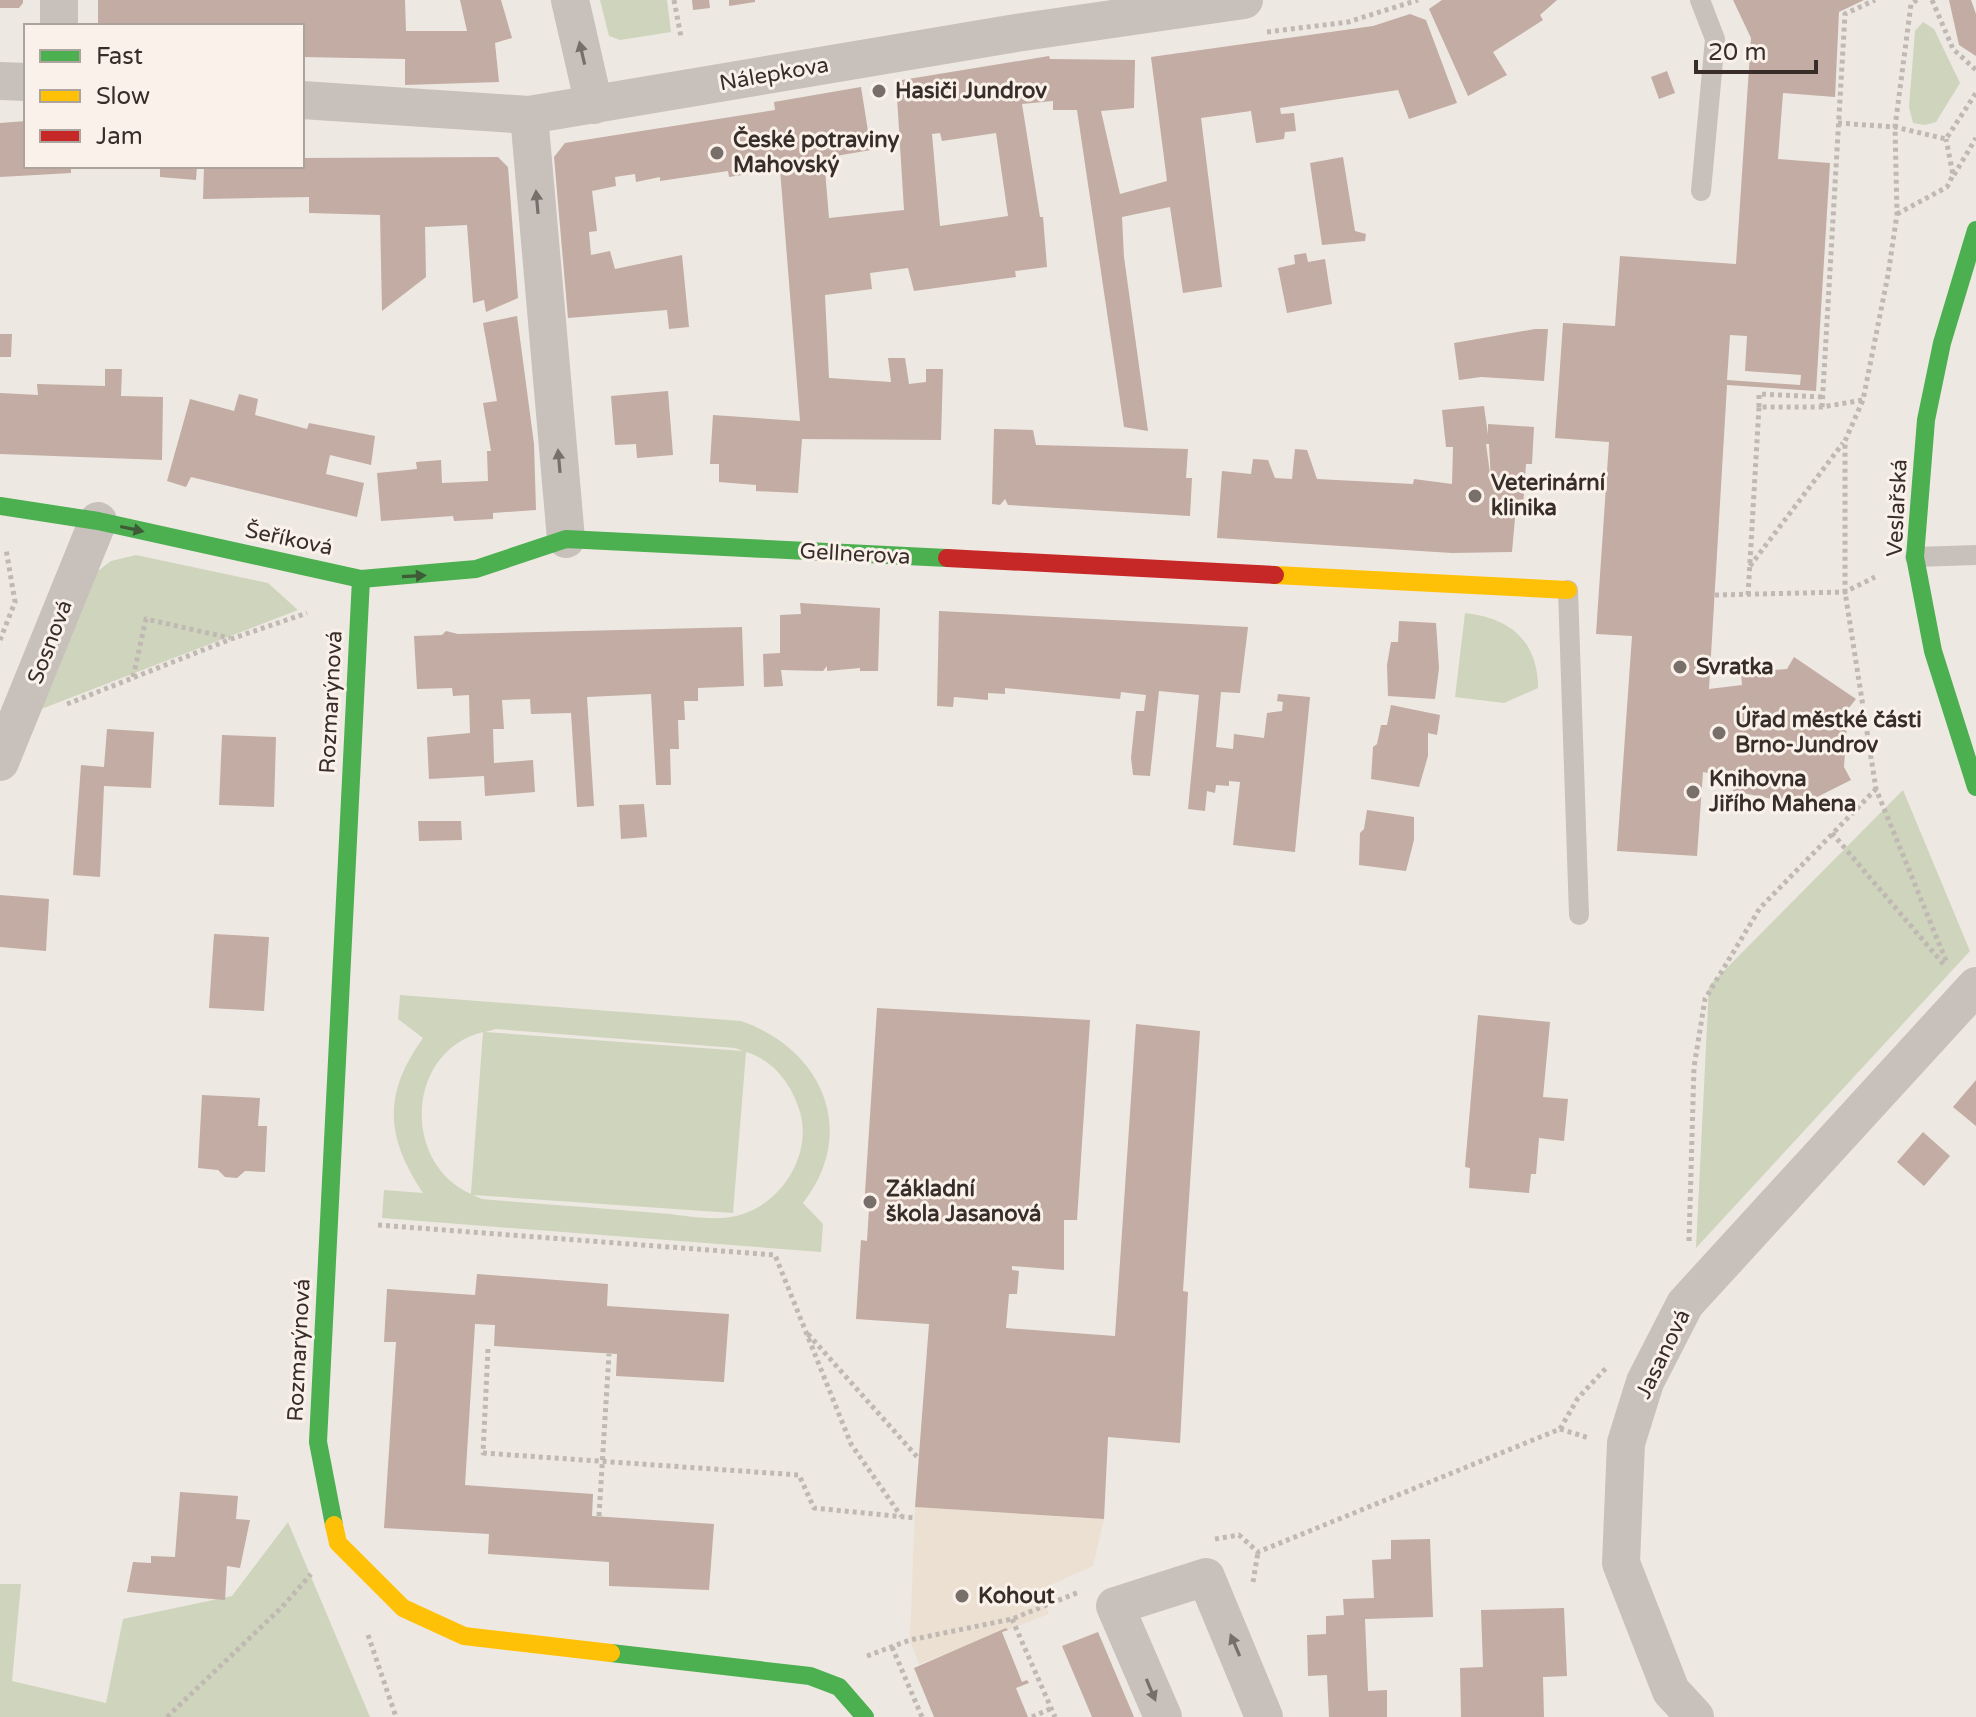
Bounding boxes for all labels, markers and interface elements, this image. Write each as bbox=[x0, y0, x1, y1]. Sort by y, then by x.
legend bbox=[24, 24, 304, 168]
scale bar bbox=[1696, 24, 1816, 74]
text: 20 m bbox=[1708, 38, 1766, 67]
one-way arrow bbox=[575, 40, 588, 65]
text: Fast bbox=[96, 42, 143, 71]
street label: Nálepkova bbox=[717, 52, 831, 96]
place label: Hasiči Jundrov bbox=[895, 78, 1047, 104]
text: Slow bbox=[96, 82, 150, 111]
marker: Hasiči Jundrov bbox=[870, 82, 888, 100]
text: Jam bbox=[96, 122, 143, 151]
place label: České potraviny Mahovský bbox=[733, 126, 899, 178]
marker: České potraviny Mahovský bbox=[708, 144, 726, 162]
one-way arrow bbox=[530, 189, 543, 214]
one-way arrow bbox=[552, 448, 565, 473]
street label: Veslařská bbox=[1881, 458, 1913, 558]
place label: Veterinární klinika bbox=[1491, 470, 1606, 521]
marker: Veterinární klinika bbox=[1466, 487, 1484, 505]
street label: Šeříková bbox=[243, 516, 335, 561]
one-way arrow bbox=[120, 523, 145, 536]
street label: Gellnerova bbox=[799, 538, 911, 570]
one-way arrow bbox=[402, 570, 427, 583]
street label: Sosnová bbox=[22, 596, 78, 688]
street label: Rozmarýnová bbox=[314, 630, 348, 774]
place label: Svratka bbox=[1696, 654, 1774, 680]
marker: Svratka bbox=[1671, 658, 1689, 676]
place label: Úřad městké části Brno-Jundrov bbox=[1735, 705, 1922, 758]
marker: Úřad městké části Brno-Jundrov bbox=[1710, 724, 1728, 742]
place label: Knihovna Jiřího Mahena bbox=[1708, 766, 1856, 817]
marker: Knihovna Jiřího Mahena bbox=[1684, 783, 1702, 801]
place label: Základní škola Jasanová bbox=[886, 1176, 1041, 1227]
marker: Základní škola Jasanová bbox=[861, 1193, 879, 1211]
street label: Rozmarýnová bbox=[282, 1278, 316, 1422]
street label: Jasanová bbox=[1630, 1305, 1696, 1403]
place label: Kohout bbox=[978, 1583, 1055, 1609]
marker: Kohout bbox=[953, 1587, 971, 1605]
one-way arrow bbox=[1228, 1633, 1241, 1657]
one-way arrow bbox=[1145, 1678, 1158, 1702]

